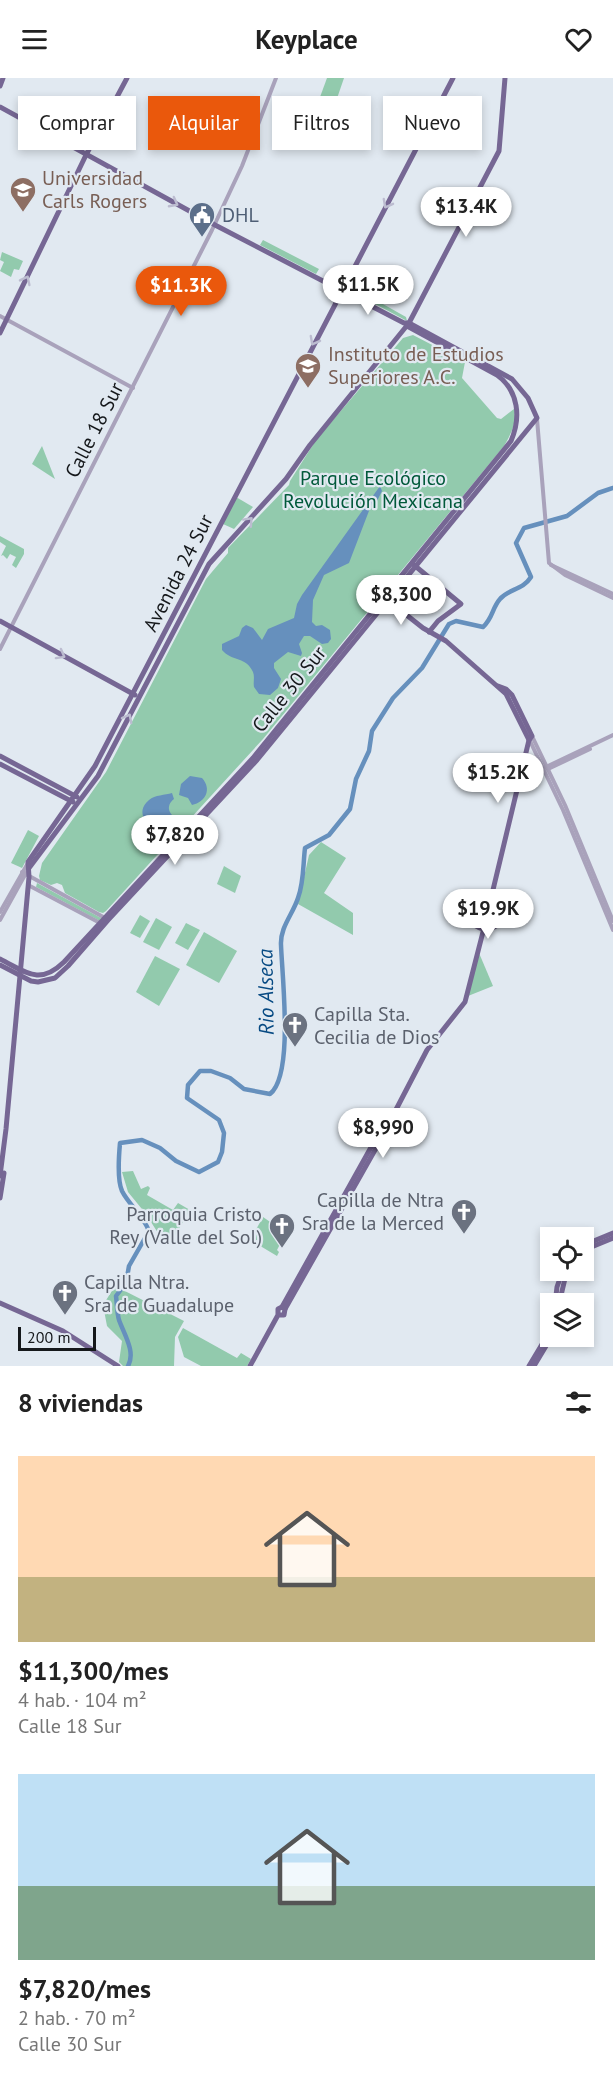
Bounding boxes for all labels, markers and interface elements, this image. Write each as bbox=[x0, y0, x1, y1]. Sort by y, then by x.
text: Keyplace bbox=[255, 22, 358, 56]
icon: menu bbox=[18, 23, 51, 56]
icon: heart bbox=[562, 23, 595, 56]
chip: Comprar bbox=[18, 96, 136, 150]
chip: Alquilar bbox=[148, 96, 260, 150]
chip: Filtros bbox=[272, 96, 371, 150]
chip: Nuevo bbox=[383, 96, 482, 150]
place label: Universidad Carls Rogers bbox=[42, 165, 147, 214]
school or university icon: Universidad Carls Rogers bbox=[8, 175, 38, 213]
pin: $13.4K bbox=[417, 187, 515, 238]
text: $13.4K bbox=[435, 193, 497, 219]
one-way arrow bbox=[168, 196, 179, 207]
one-way arrow bbox=[383, 198, 394, 209]
public building icon: DHL bbox=[187, 200, 217, 238]
place label: DHL bbox=[222, 202, 259, 228]
pin: $11.5K bbox=[319, 265, 417, 316]
pin: $11.3K bbox=[132, 266, 230, 317]
text: $11.5K bbox=[337, 271, 399, 297]
text: $11.3K bbox=[150, 272, 212, 298]
one-way arrow bbox=[18, 276, 30, 287]
one-way arrow bbox=[310, 335, 321, 346]
place label: Instituto de Estudios Superiores A.C. bbox=[328, 341, 504, 390]
school or university icon: Instituto de Estudios Superiores A.C. bbox=[293, 351, 323, 389]
street label: Calle 18 Sur bbox=[59, 378, 129, 482]
park label: Parque Ecológico Revolución Mexicana bbox=[283, 465, 463, 514]
street label: Avenida 24 Sur bbox=[137, 510, 219, 636]
one-way arrow bbox=[242, 517, 253, 528]
pin: $8,300 bbox=[352, 575, 450, 626]
text: $8,300 bbox=[370, 581, 432, 607]
street label: Calle 30 Sur bbox=[246, 640, 332, 737]
one-way arrow bbox=[55, 648, 66, 659]
one-way arrow bbox=[121, 714, 132, 725]
pin: $15.2K bbox=[449, 753, 547, 804]
text: $15.2K bbox=[467, 759, 529, 785]
pin: $7,820 bbox=[126, 815, 224, 866]
text: $7,820 bbox=[145, 821, 205, 847]
pin: $19.9K bbox=[439, 889, 537, 940]
text: $19.9K bbox=[457, 895, 519, 921]
water label: Rio Alseca bbox=[251, 948, 280, 1035]
place label: Capilla Sta. Cecilia de Dios bbox=[314, 1001, 439, 1050]
church icon: Capilla Sta. Cecilia de Dios bbox=[280, 1010, 310, 1048]
pin: $8,990 bbox=[334, 1108, 432, 1159]
text: $8,990 bbox=[352, 1114, 414, 1140]
place label: Capilla de Ntra Sra de la Merced bbox=[302, 1187, 444, 1236]
church icon: Capilla de Ntra Sra de la Merced bbox=[449, 1197, 479, 1235]
place label: Parroquia Cristo Rey (Valle del Sol) bbox=[109, 1201, 262, 1250]
church icon: Parroquia Cristo Rey (Valle del Sol) bbox=[267, 1211, 297, 1249]
map controls bbox=[540, 1227, 594, 1347]
button: locate bbox=[540, 1227, 594, 1281]
place label: Capilla Ntra. Sra de Guadalupe bbox=[84, 1269, 234, 1318]
church icon: Capilla Ntra. Sra de Guadalupe bbox=[50, 1278, 80, 1316]
button: layers bbox=[540, 1293, 594, 1347]
scale bar bbox=[18, 1324, 96, 1352]
text: 200 m bbox=[27, 1327, 70, 1347]
text: 8 viviendas bbox=[18, 1386, 143, 1419]
icon: filters bbox=[562, 1386, 595, 1419]
icon: home bbox=[253, 1495, 361, 1603]
text: $11,300/mes bbox=[18, 1654, 169, 1687]
text: 4 hab. · 104 m² bbox=[18, 1687, 147, 1713]
text: Calle 18 Sur bbox=[18, 1713, 122, 1739]
icon: home bbox=[253, 1813, 361, 1921]
text: $7,820/mes bbox=[18, 1972, 151, 2005]
text: 2 hab. · 70 m² bbox=[18, 2005, 136, 2031]
text: Calle 30 Sur bbox=[18, 2031, 122, 2057]

